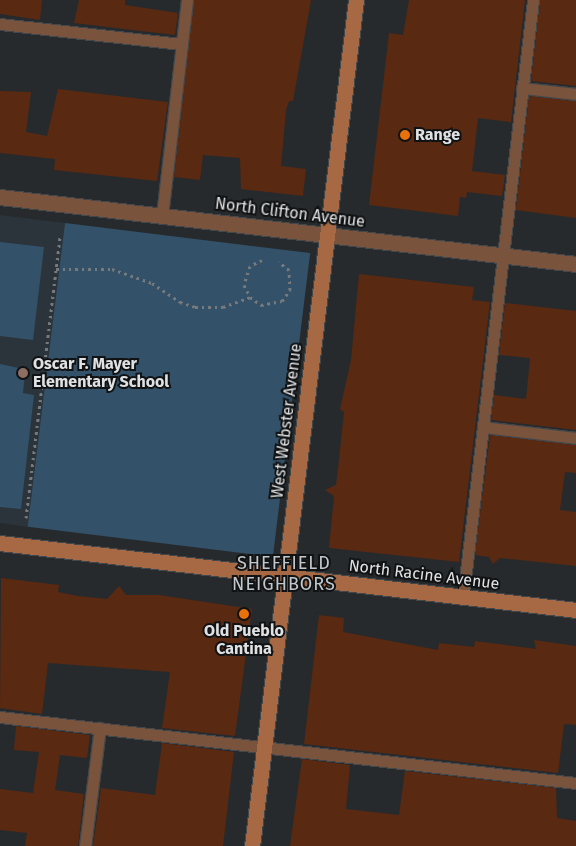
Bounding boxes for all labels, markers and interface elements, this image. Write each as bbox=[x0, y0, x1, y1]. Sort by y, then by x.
place label: Range bbox=[415, 125, 460, 145]
marker: Range bbox=[399, 129, 411, 141]
street label: North Clifton Avenue bbox=[214, 194, 366, 232]
street label: West Webster Avenue bbox=[268, 343, 306, 499]
place label: Oscar F. Mayer Elementary School bbox=[33, 354, 169, 392]
marker: Oscar F. Mayer Elementary School bbox=[17, 367, 29, 379]
district label: SHEFFIELD NEIGHBORS bbox=[231, 553, 337, 596]
street label: North Racine Avenue bbox=[348, 556, 500, 594]
marker: Old Pueblo Cantina bbox=[238, 608, 250, 620]
place label: Old Pueblo Cantina bbox=[204, 621, 284, 659]

